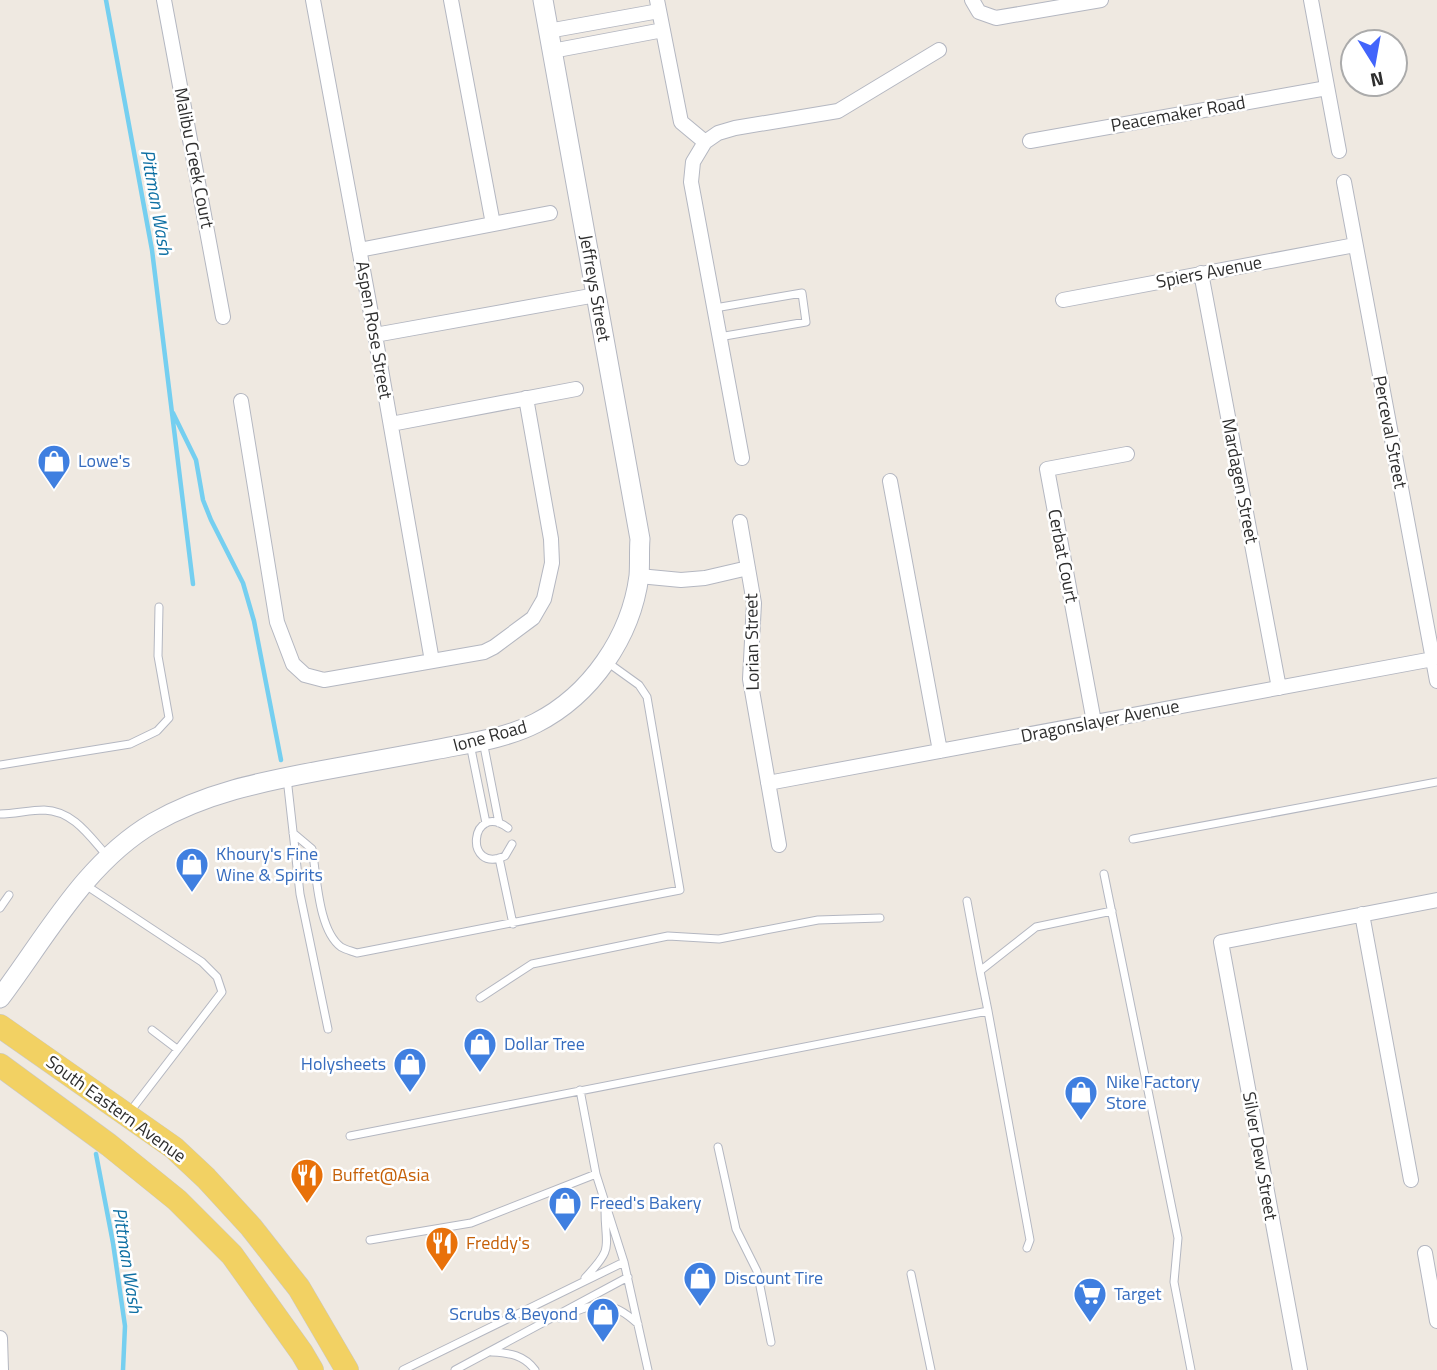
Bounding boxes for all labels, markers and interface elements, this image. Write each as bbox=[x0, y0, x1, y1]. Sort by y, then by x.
north arrow bbox=[1339, 28, 1409, 98]
text: N bbox=[1368, 65, 1387, 96]
street label: Malibu Creek Court bbox=[168, 85, 222, 231]
street label: Peacemaker Road bbox=[1108, 88, 1247, 139]
water label: Pittman Wash bbox=[134, 147, 181, 257]
street label: Jeffreys Street bbox=[573, 232, 618, 344]
street label: Spiers Avenue bbox=[1154, 248, 1264, 295]
street label: Aspen Rose Street bbox=[349, 259, 400, 402]
street label: Perceval Street bbox=[1366, 373, 1415, 491]
street label: Mardagen Street bbox=[1215, 416, 1266, 547]
shop icon: Lowe's bbox=[35, 442, 73, 491]
place label: Lowe's bbox=[78, 447, 130, 474]
street label: Cerbat Court bbox=[1041, 507, 1086, 606]
street label: Lorian Street bbox=[737, 592, 766, 691]
street label: Dragonslayer Avenue bbox=[1018, 692, 1181, 749]
street label: Ione Road bbox=[450, 713, 530, 758]
place label: Khoury's Fine Wine & Spirits bbox=[216, 840, 323, 888]
shop icon: Khoury's Fine Wine & Spirits bbox=[173, 845, 211, 894]
shop icon: Dollar Tree bbox=[461, 1025, 499, 1074]
place label: Dollar Tree bbox=[504, 1030, 585, 1057]
shop icon: Holysheets bbox=[391, 1045, 429, 1094]
street label: South Eastern Avenue bbox=[41, 1048, 192, 1169]
place label: Holysheets bbox=[301, 1050, 386, 1077]
place label: Nike Factory Store bbox=[1106, 1068, 1200, 1116]
shop icon: Nike Factory Store bbox=[1062, 1073, 1100, 1122]
street label: Silver Dew Street bbox=[1236, 1089, 1285, 1223]
restaurant icon: Buffet@Asia bbox=[288, 1156, 326, 1205]
place label: Buffet@Asia bbox=[332, 1161, 429, 1188]
shop icon: Freed's Bakery bbox=[546, 1184, 584, 1233]
place label: Freed's Bakery bbox=[590, 1189, 702, 1216]
water label: Pittman Wash bbox=[106, 1205, 151, 1315]
restaurant icon: Freddy's bbox=[423, 1224, 461, 1273]
place label: Freddy's bbox=[466, 1229, 530, 1256]
shop icon: Discount Tire bbox=[681, 1259, 719, 1308]
place label: Discount Tire bbox=[724, 1264, 823, 1291]
supermarket icon: Target bbox=[1071, 1275, 1109, 1324]
place label: Target bbox=[1114, 1280, 1162, 1307]
shop icon: Scrubs & Beyond bbox=[584, 1295, 622, 1344]
place label: Scrubs & Beyond bbox=[449, 1300, 578, 1327]

